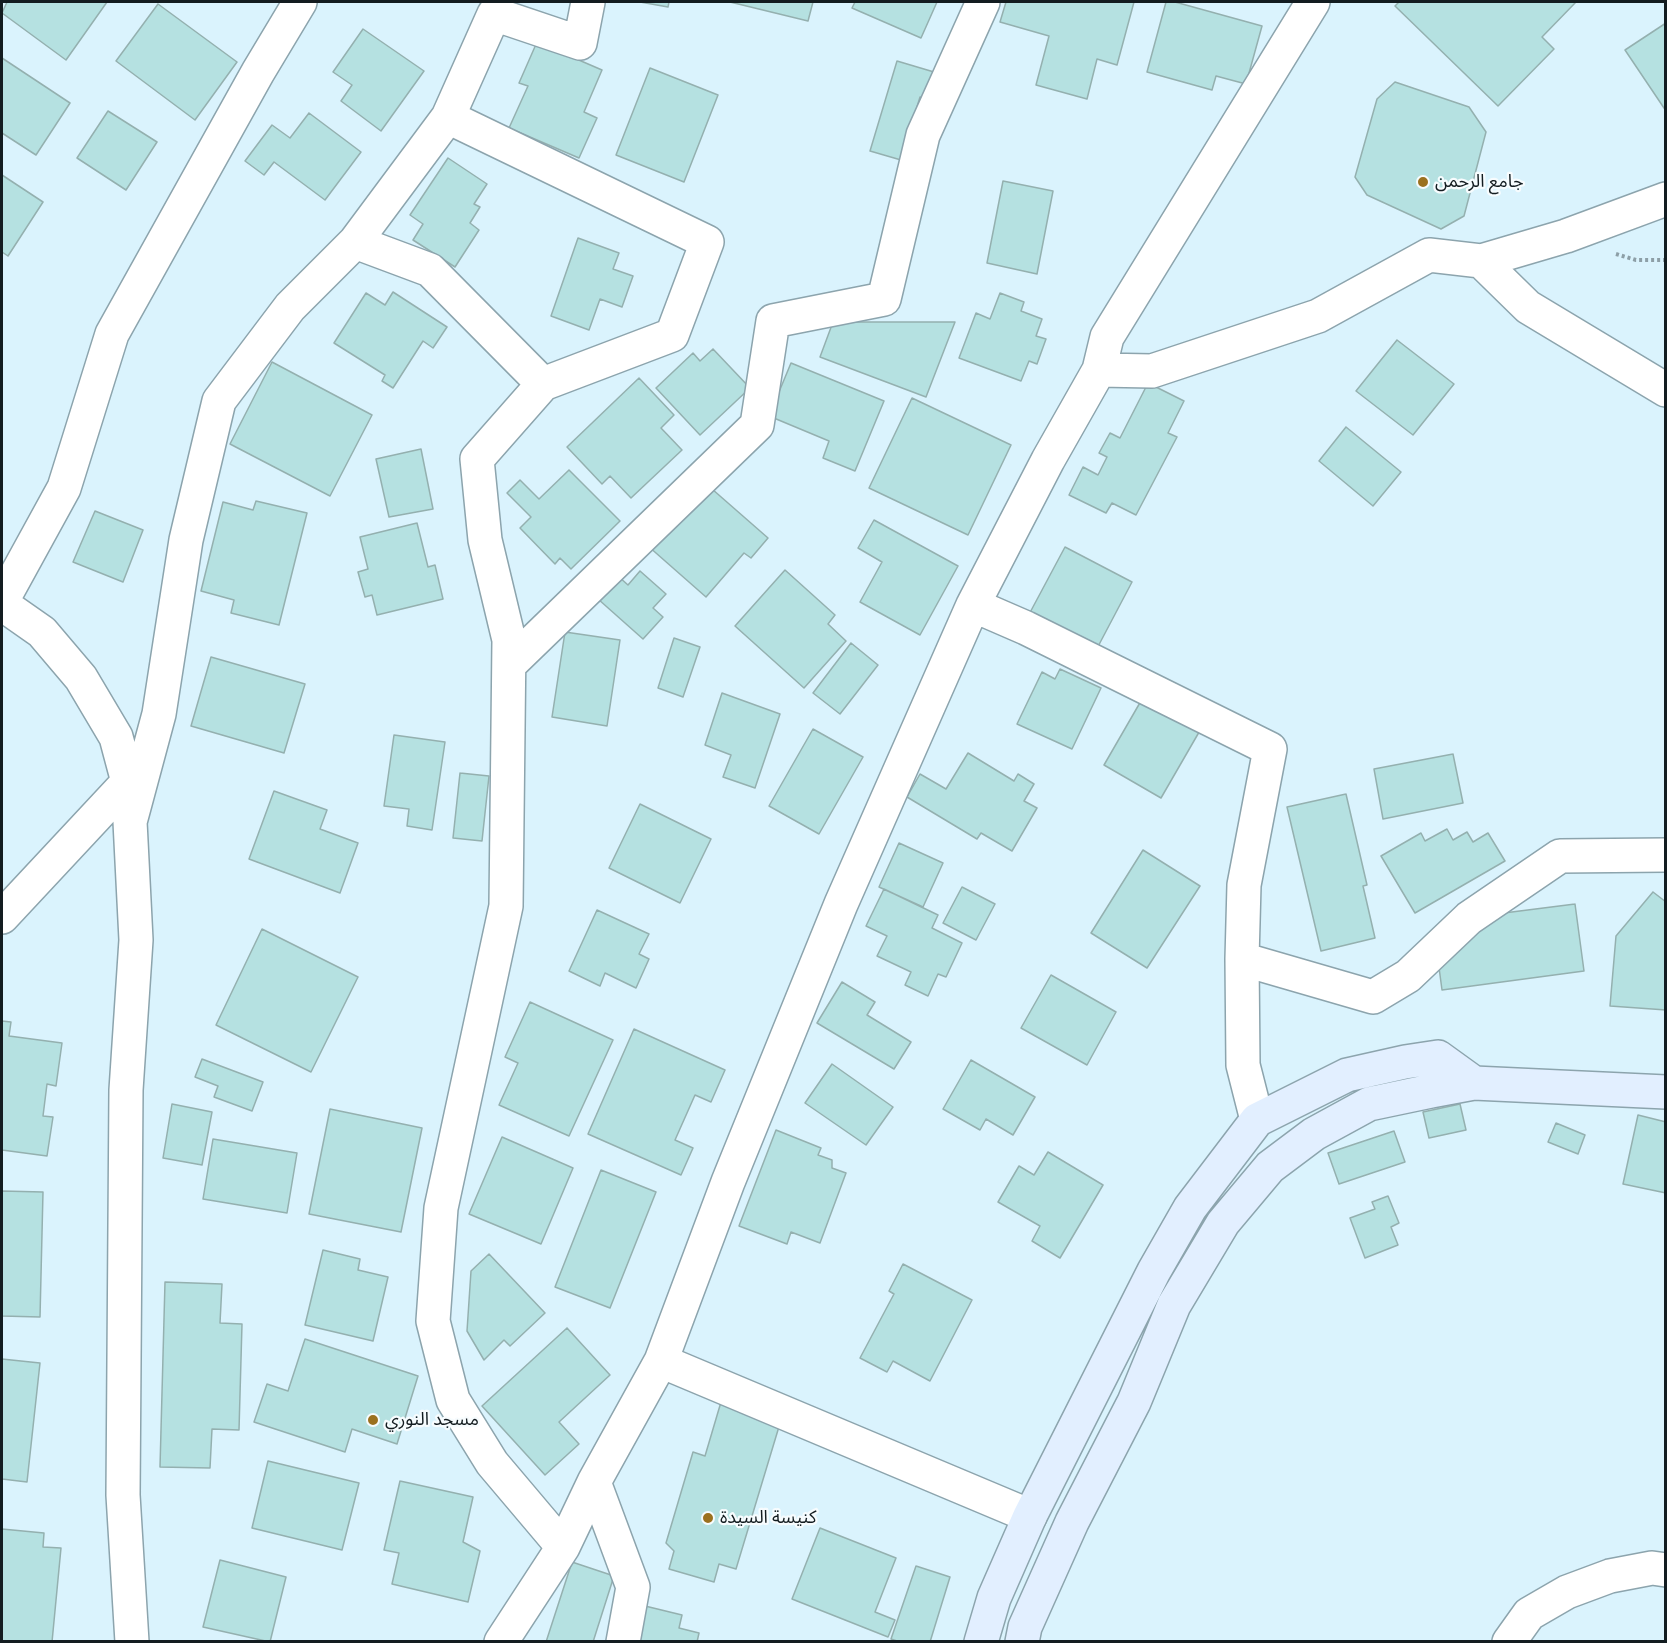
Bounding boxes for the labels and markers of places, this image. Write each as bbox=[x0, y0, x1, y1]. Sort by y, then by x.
place label: جامع الرحمن bbox=[1435, 171, 1524, 193]
marker: جامع الرحمن bbox=[1416, 175, 1430, 189]
place label: مسجد النوري bbox=[385, 1409, 479, 1431]
marker: مسجد النوري bbox=[366, 1413, 380, 1427]
place label: كنيسة السيدة bbox=[720, 1507, 816, 1529]
marker: كنيسة السيدة bbox=[701, 1511, 715, 1525]

